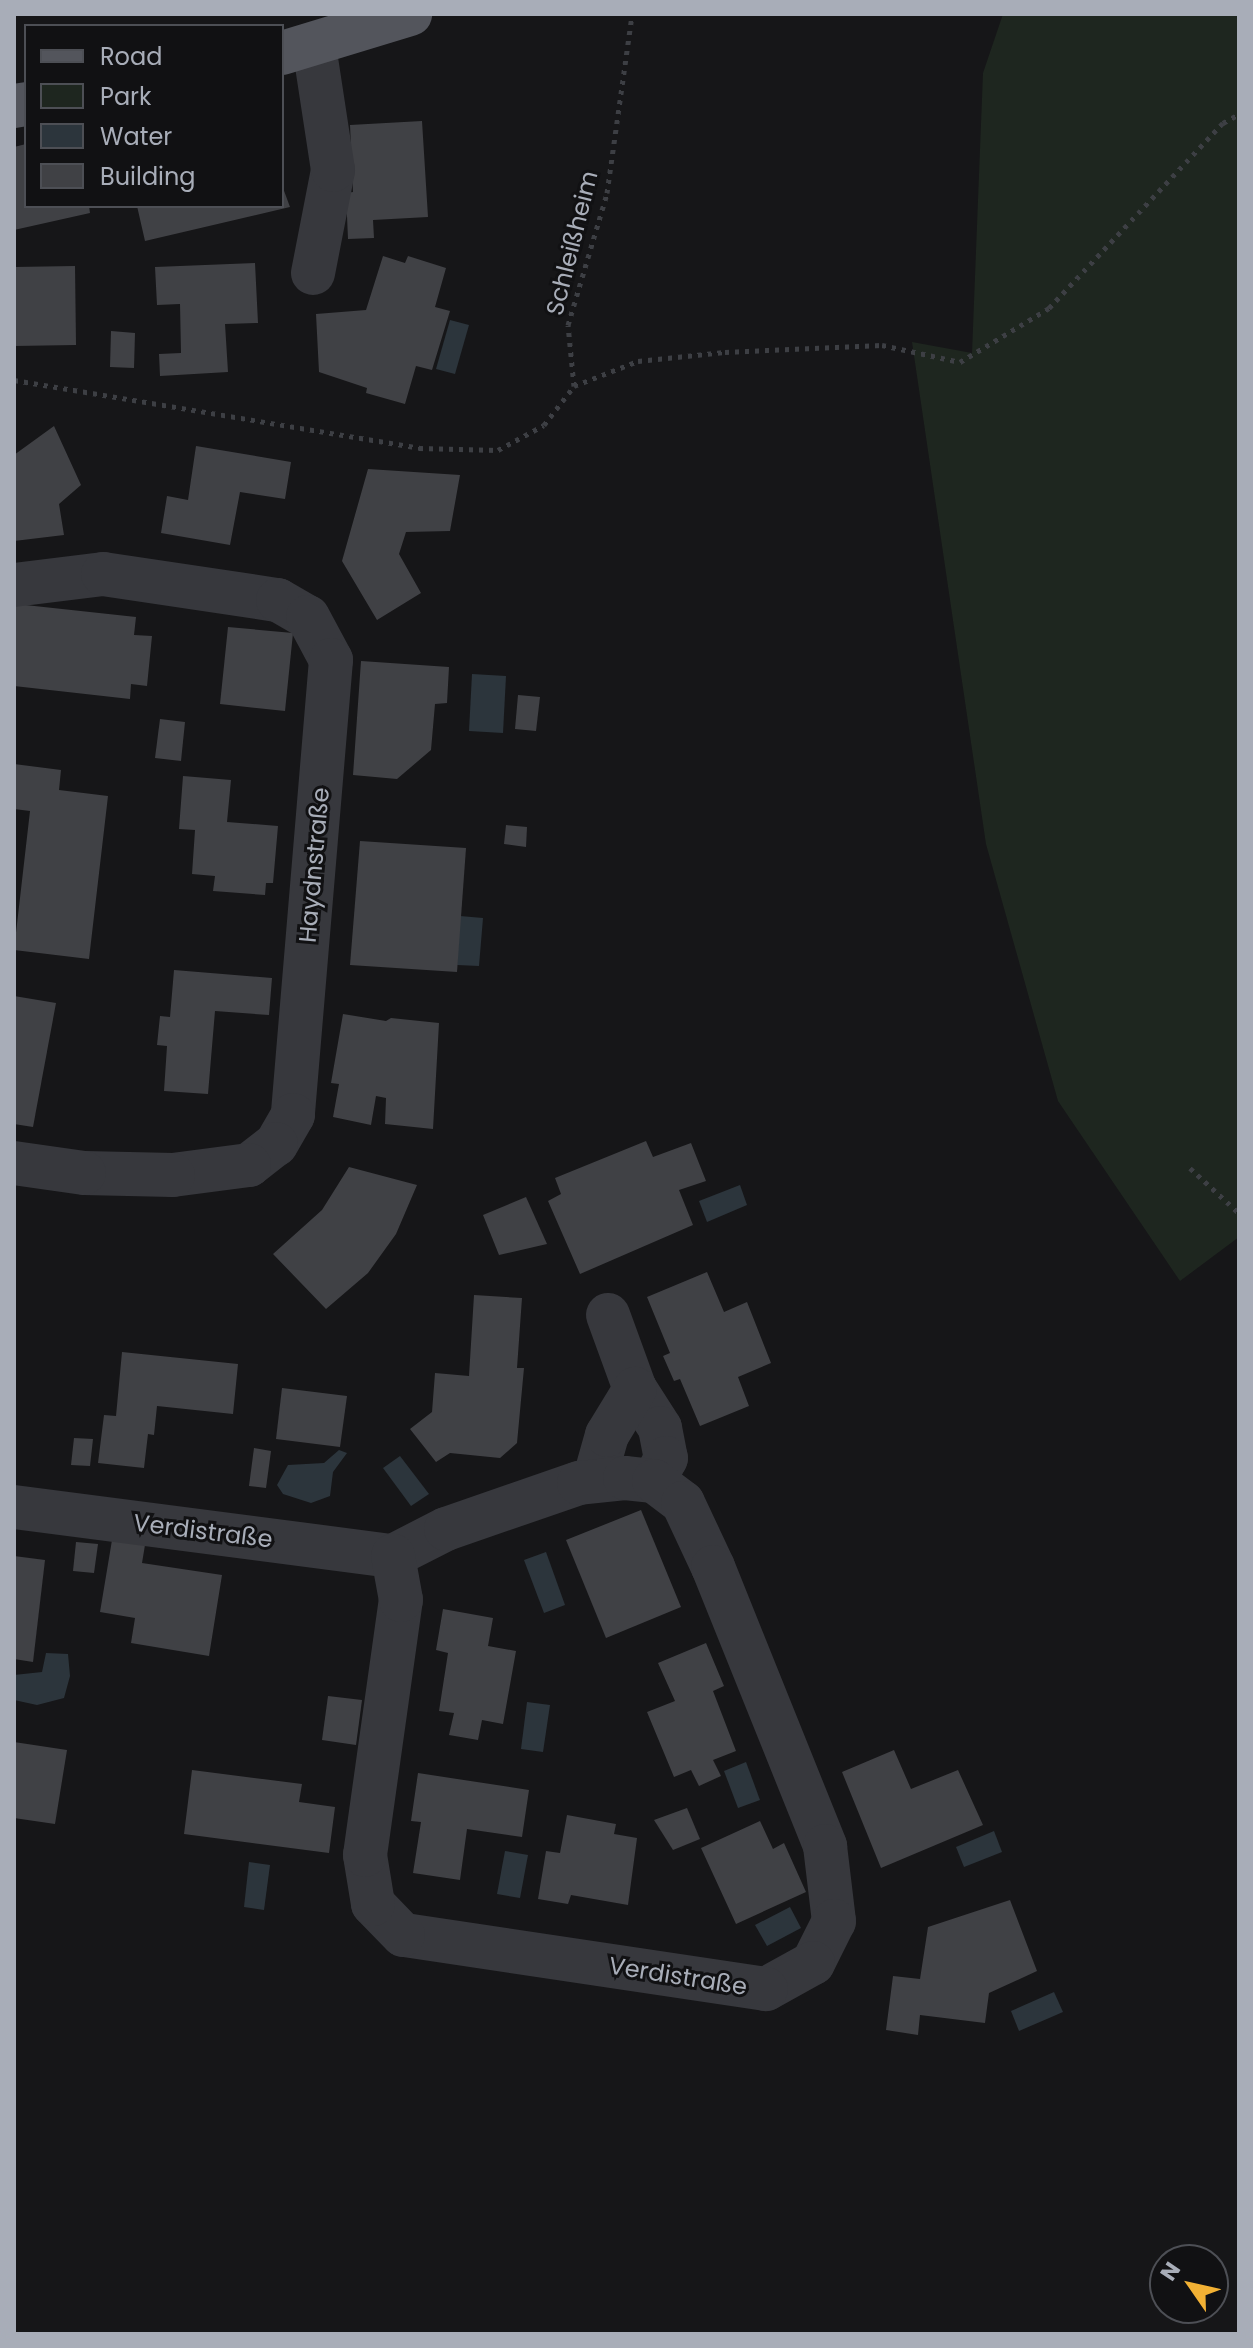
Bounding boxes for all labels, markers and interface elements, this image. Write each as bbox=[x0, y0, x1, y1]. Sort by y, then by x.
legend bbox=[24, 24, 284, 208]
text: Road bbox=[100, 40, 162, 73]
text: Park bbox=[100, 80, 151, 113]
text: Water bbox=[100, 120, 172, 153]
text: Building bbox=[100, 160, 196, 193]
street label: Schleißheim bbox=[540, 168, 604, 318]
street label: Haydnstraße bbox=[293, 786, 335, 944]
street label: Verdistraße bbox=[132, 1508, 274, 1554]
street label: Verdistraße bbox=[607, 1951, 749, 2001]
north arrow bbox=[1149, 2244, 1229, 2324]
text: N bbox=[1153, 2256, 1188, 2287]

